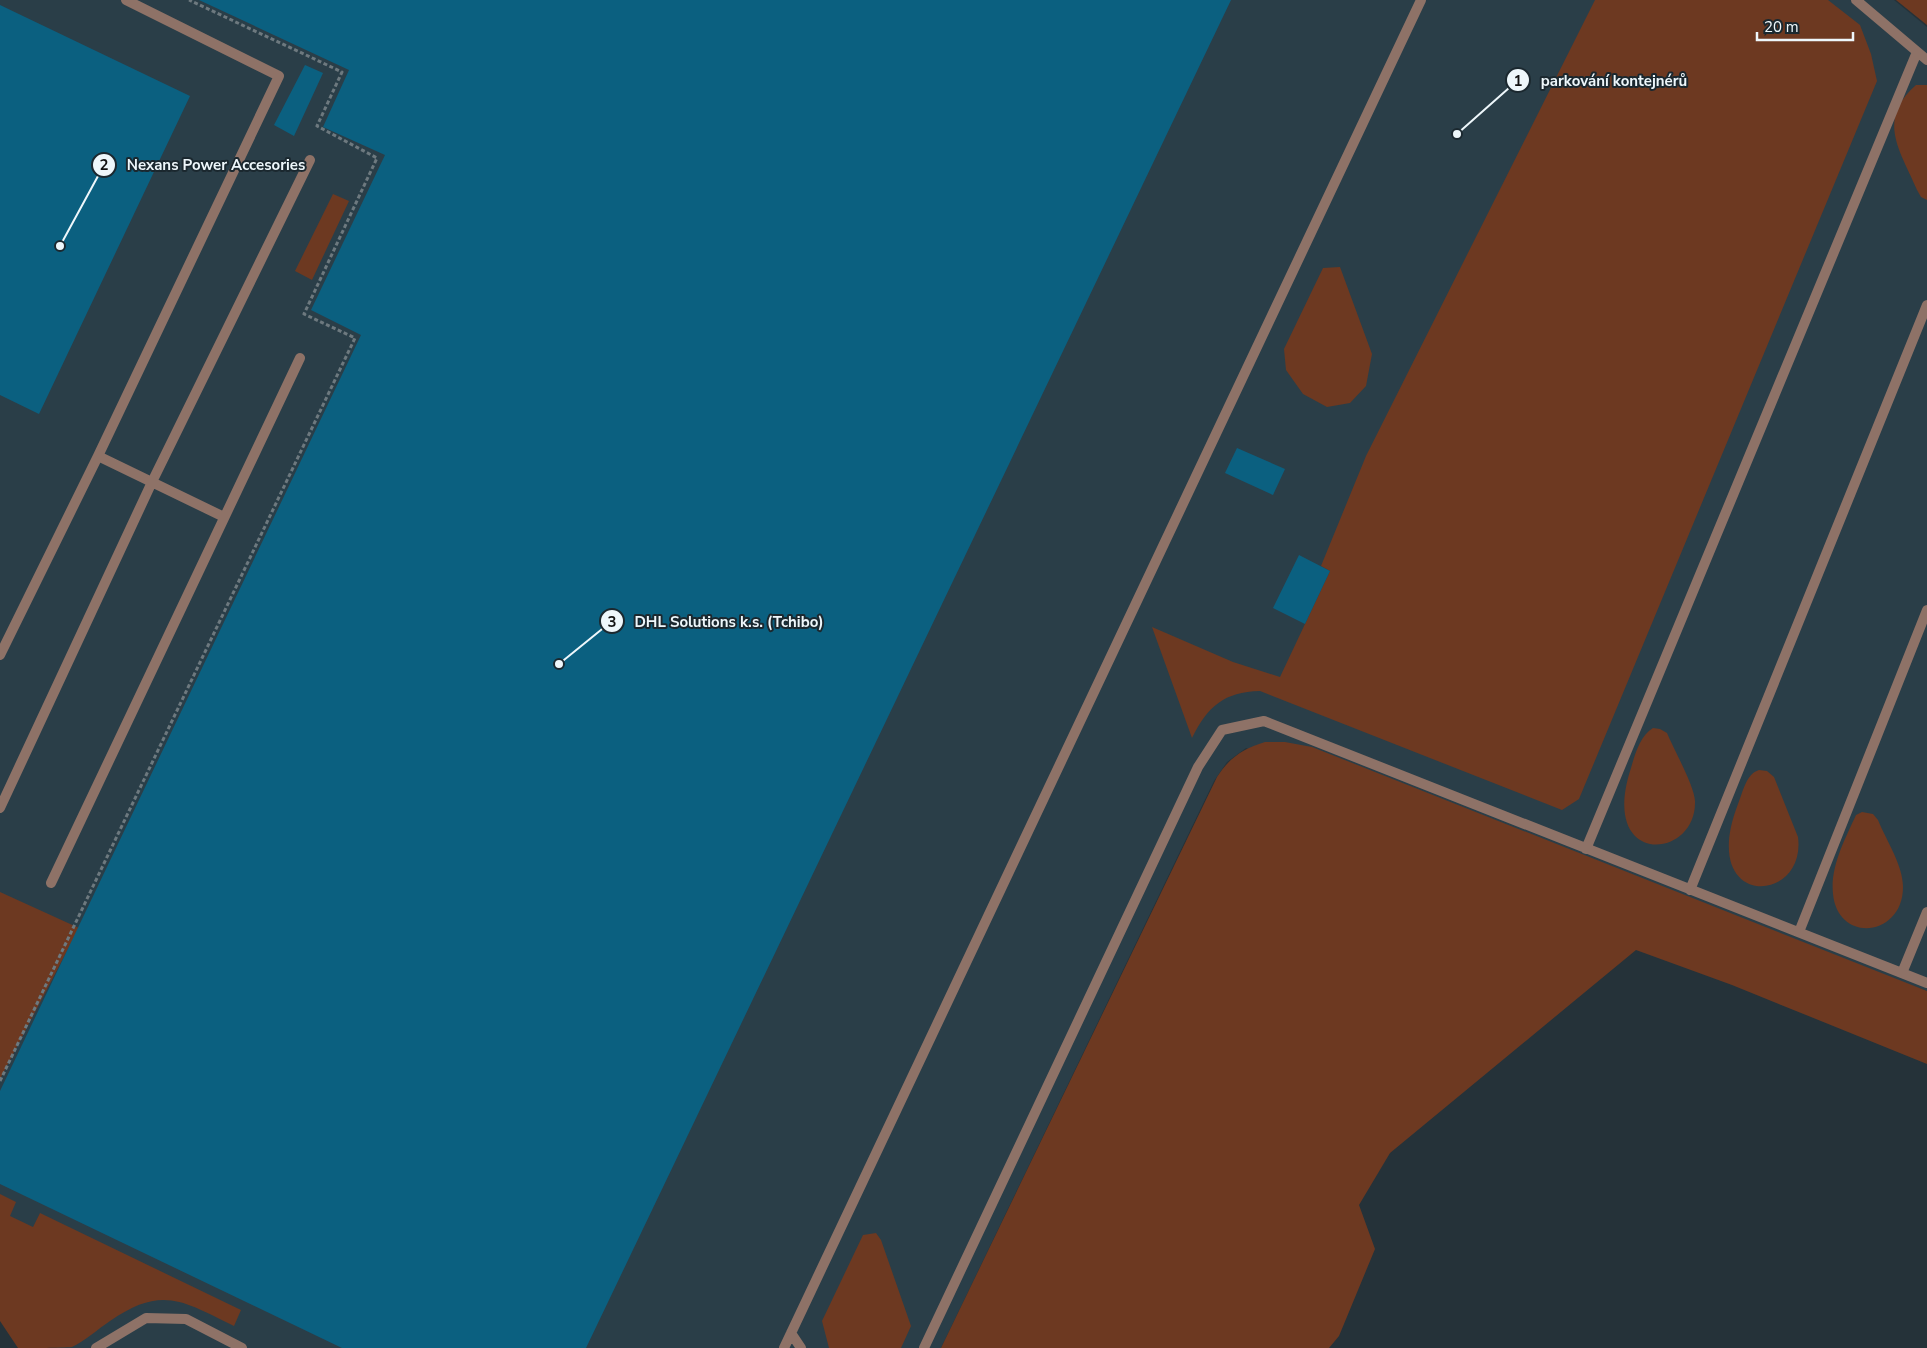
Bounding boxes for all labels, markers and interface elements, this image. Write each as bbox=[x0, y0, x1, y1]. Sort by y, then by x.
scale bar bbox=[1757, 10, 1853, 42]
text: 20 m bbox=[1764, 17, 1799, 37]
callout: parkování kontejnérů bbox=[1506, 65, 1698, 95]
text: 1 bbox=[1513, 71, 1523, 91]
text: parkování kontejnérů bbox=[1541, 71, 1687, 91]
callout: Nexans Power Accesories bbox=[92, 150, 315, 180]
text: 2 bbox=[99, 155, 109, 175]
text: Nexans Power Accesories bbox=[127, 155, 305, 175]
callout: DHL Solutions k.s. (Tchibo) bbox=[599, 606, 833, 636]
text: 3 bbox=[607, 612, 617, 632]
text: DHL Solutions k.s. (Tchibo) bbox=[634, 612, 824, 632]

